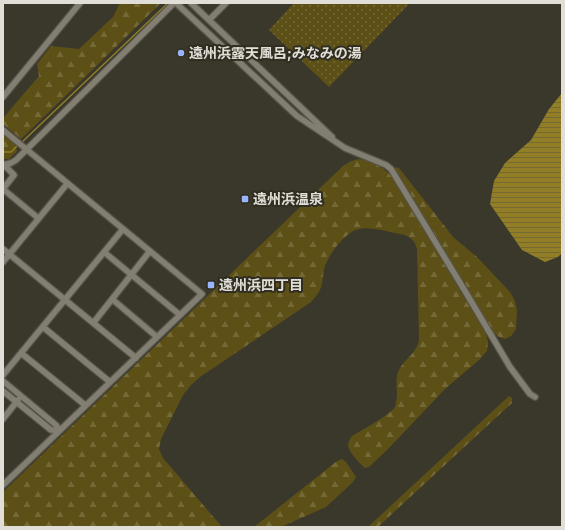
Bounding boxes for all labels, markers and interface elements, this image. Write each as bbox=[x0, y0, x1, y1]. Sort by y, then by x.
place label: 遠州浜露天風呂;みなみの湯 bbox=[189, 44, 362, 61]
marker: 遠州浜露天風呂;みなみの湯 bbox=[176, 48, 186, 58]
place label: 遠州浜温泉 bbox=[253, 190, 323, 207]
marker: 遠州浜温泉 bbox=[240, 194, 250, 204]
place label: 遠州浜四丁目 bbox=[219, 276, 303, 293]
marker: 遠州浜四丁目 bbox=[206, 280, 216, 290]

